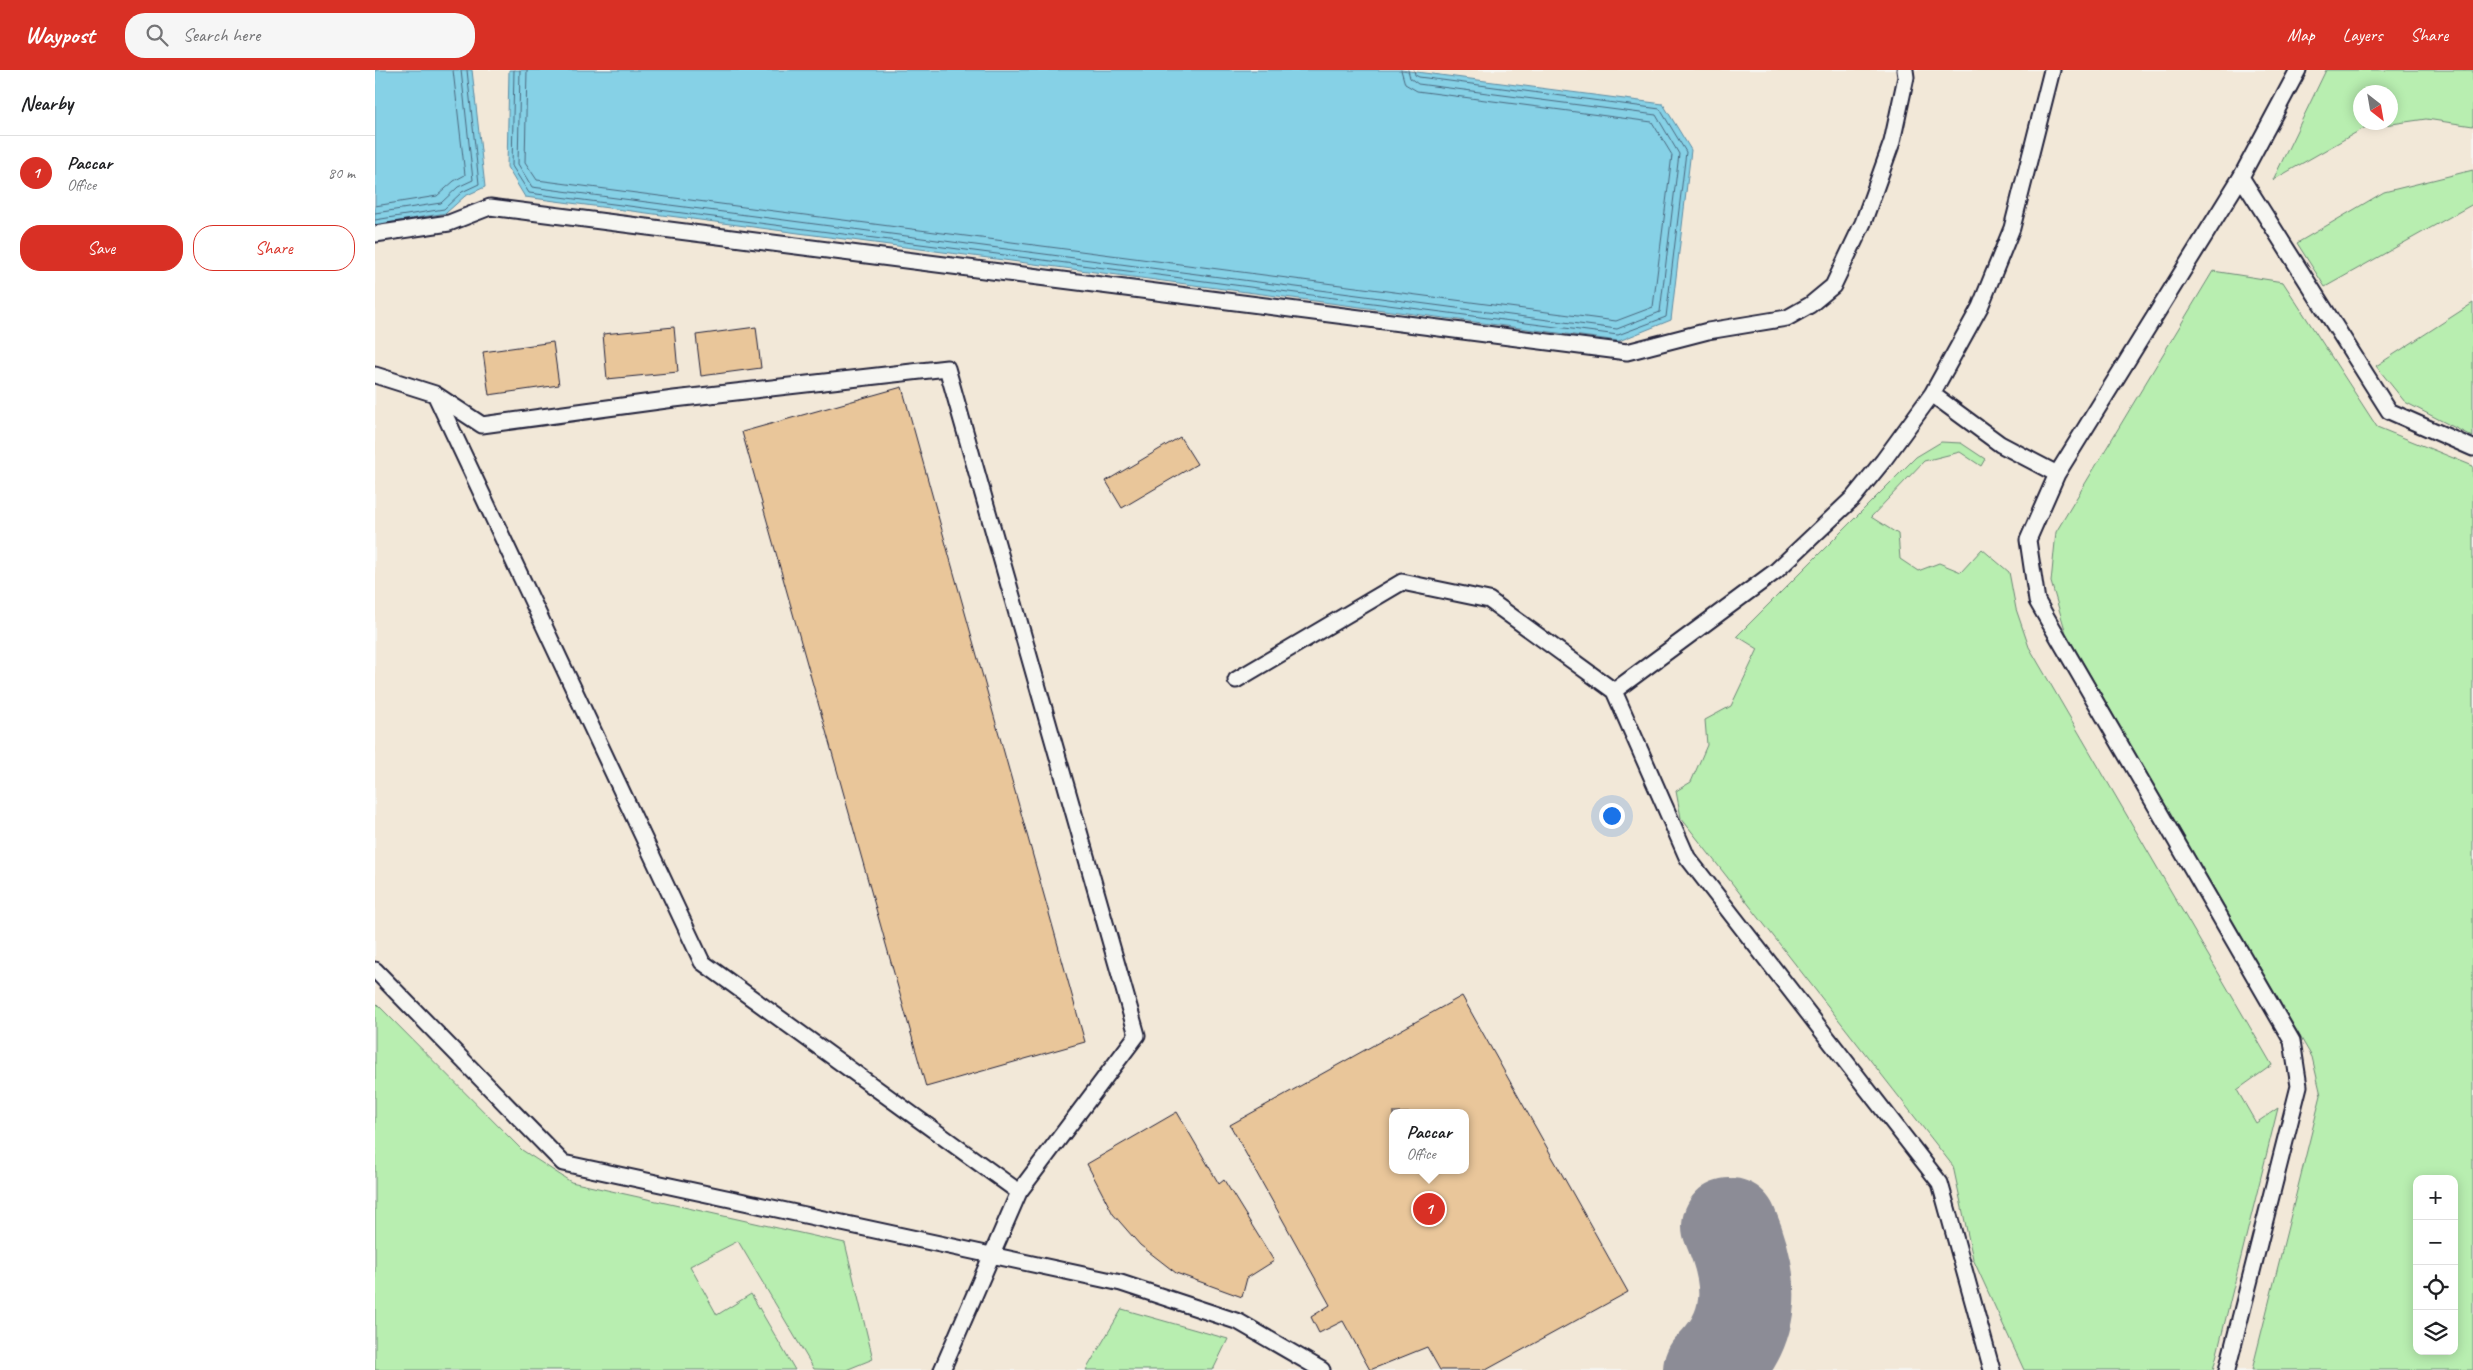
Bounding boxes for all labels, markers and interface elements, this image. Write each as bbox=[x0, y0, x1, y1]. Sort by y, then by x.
search box bbox=[125, 13, 475, 58]
text: Waypost bbox=[25, 20, 95, 50]
icon: search bbox=[143, 21, 171, 49]
text: Search here bbox=[183, 23, 260, 47]
text: Map bbox=[2287, 24, 2315, 46]
text: Layers bbox=[2343, 24, 2382, 46]
text: Share bbox=[2410, 24, 2448, 46]
north arrow bbox=[2353, 85, 2398, 130]
text: Nearby bbox=[20, 90, 73, 116]
text: Paccar bbox=[67, 151, 112, 175]
text: 1 bbox=[32, 163, 40, 183]
text: 80 m bbox=[328, 163, 355, 183]
text: Office bbox=[67, 175, 96, 195]
button: Save bbox=[20, 225, 183, 271]
button: Share bbox=[193, 225, 355, 271]
your location bbox=[1599, 803, 1625, 829]
popup bbox=[1389, 1109, 1469, 1174]
text: Paccar bbox=[1407, 1120, 1452, 1144]
text: Office bbox=[1407, 1144, 1436, 1164]
map controls bbox=[2413, 1175, 2458, 1355]
button: + bbox=[2413, 1175, 2458, 1220]
pin: 1 bbox=[1413, 1190, 1445, 1228]
button: − bbox=[2413, 1220, 2458, 1265]
button: locate bbox=[2413, 1265, 2458, 1310]
button: layers bbox=[2413, 1310, 2458, 1355]

